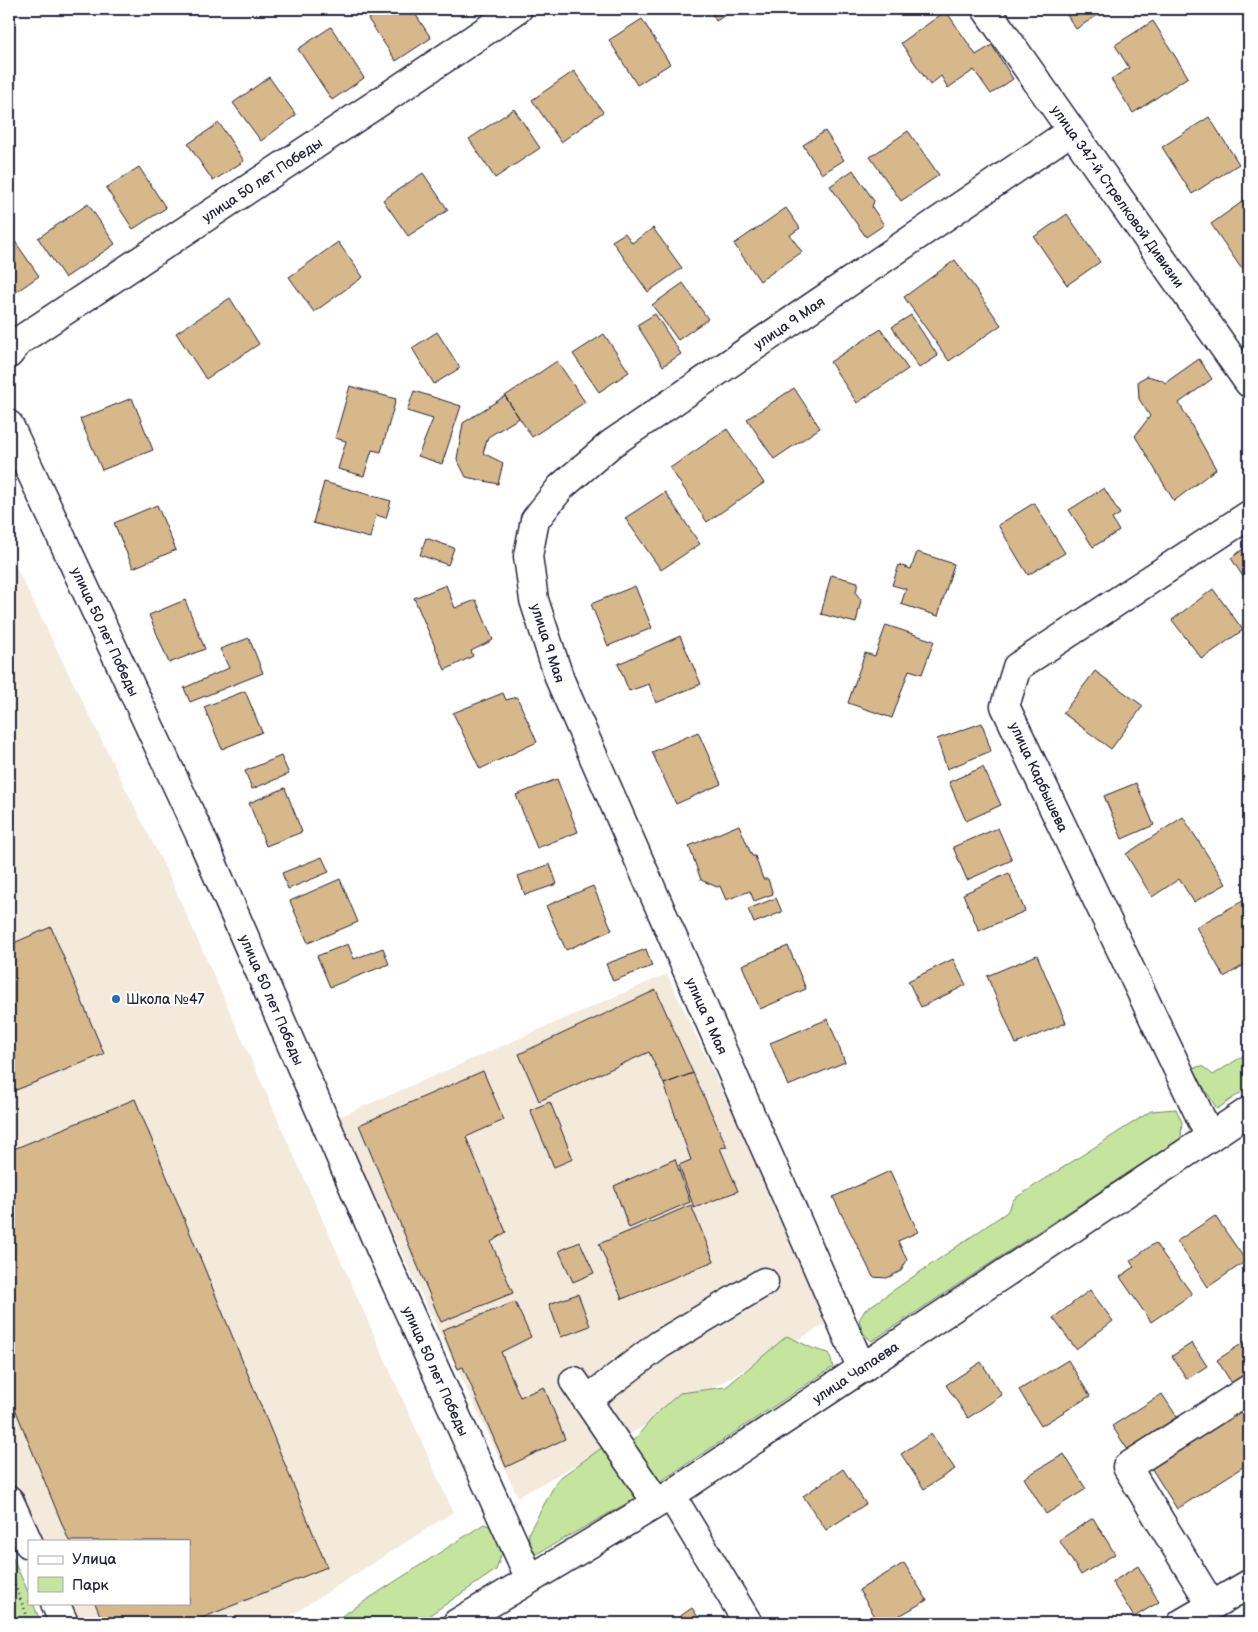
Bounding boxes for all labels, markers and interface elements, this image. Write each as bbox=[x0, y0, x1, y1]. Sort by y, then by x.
street label: улица 347-й Стрелковой Дивизии bbox=[1047, 102, 1187, 291]
street label: улица 50 лет Победы bbox=[199, 134, 326, 226]
street label: улица 9 Мая bbox=[751, 293, 828, 353]
street label: улица 50 лет Победы bbox=[67, 565, 142, 699]
street label: улица 9 Мая bbox=[527, 601, 568, 685]
street label: улица Карбышева bbox=[1006, 719, 1072, 836]
street label: улица 50 лет Победы bbox=[236, 932, 307, 1068]
street label: улица 9 Мая bbox=[682, 975, 731, 1057]
place label: Школа №47 bbox=[126, 991, 204, 1008]
marker: Школа №47 bbox=[110, 993, 122, 1005]
street label: улица 50 лет Победы bbox=[399, 1304, 472, 1439]
street label: улица Чапаева bbox=[810, 1338, 903, 1408]
legend bbox=[28, 1540, 190, 1604]
text: Улица bbox=[72, 1550, 117, 1569]
text: Парк bbox=[72, 1576, 109, 1595]

